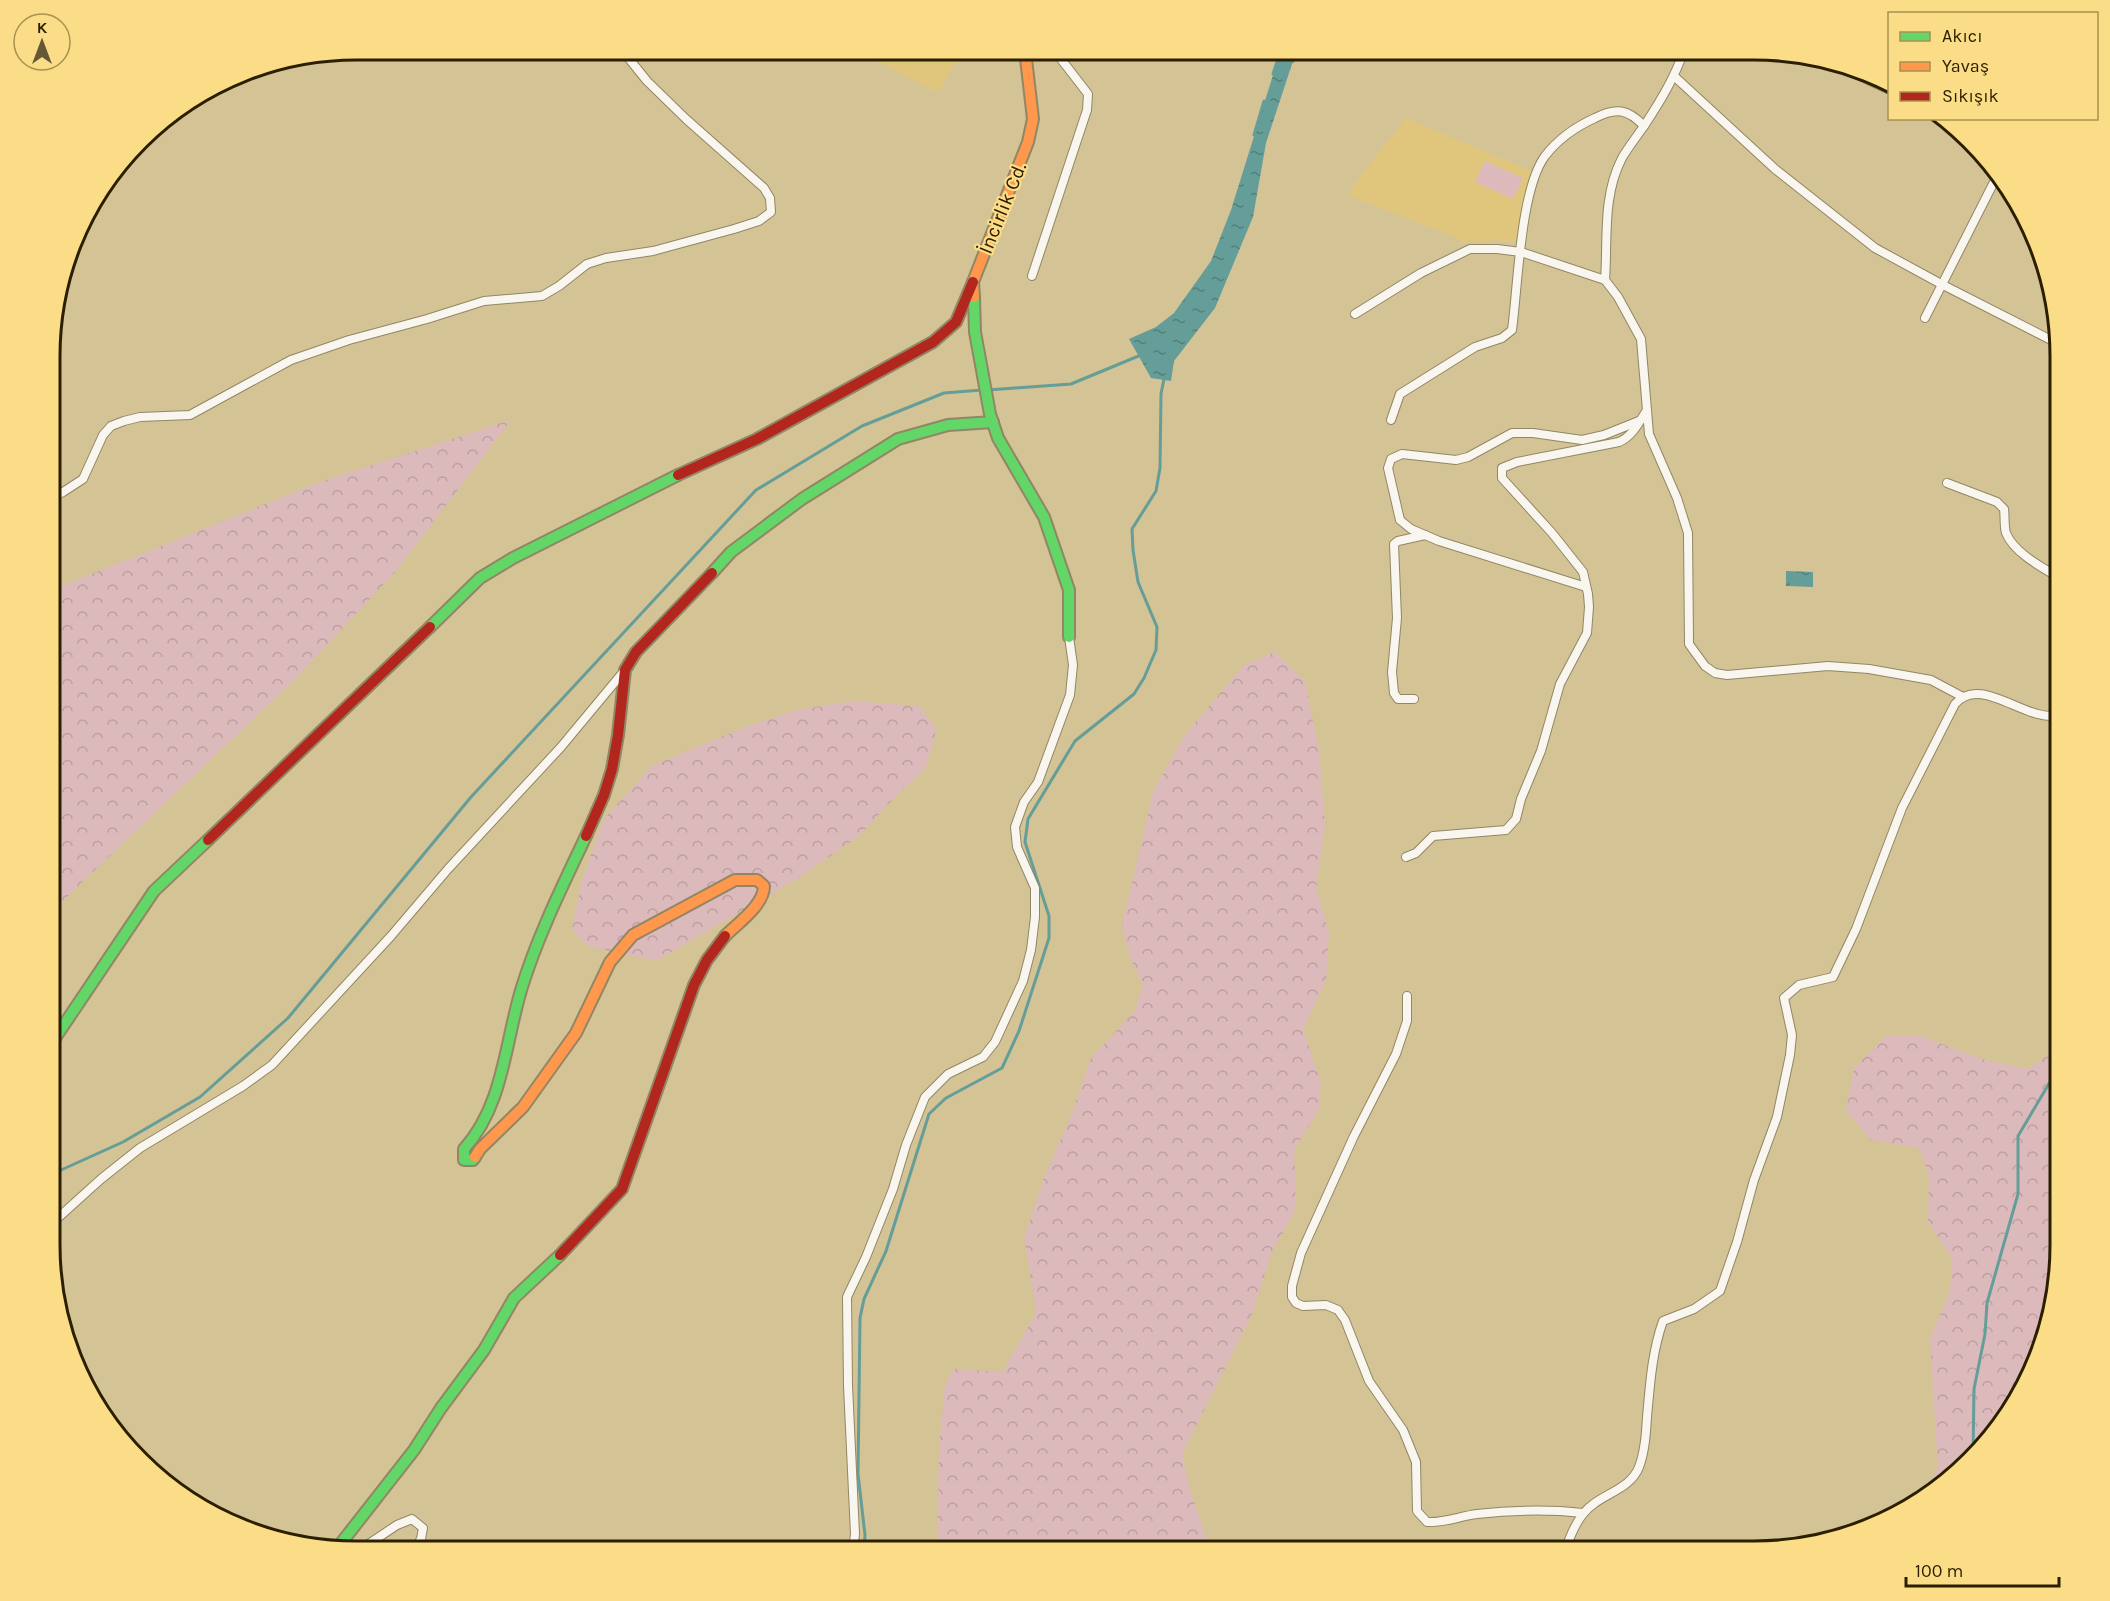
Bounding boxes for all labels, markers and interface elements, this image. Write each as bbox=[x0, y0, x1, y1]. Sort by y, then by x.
north arrow bbox=[12, 12, 72, 72]
legend bbox=[1888, 12, 2098, 120]
text: K bbox=[37, 18, 48, 37]
text: Akıcı bbox=[1942, 25, 1983, 47]
text: Yavaş bbox=[1942, 55, 1989, 77]
text: Sıkışık bbox=[1942, 85, 1999, 107]
street label: İncirlik Cd. bbox=[974, 159, 1031, 257]
scale bar bbox=[1906, 1550, 2059, 1588]
text: 100 m bbox=[1915, 1560, 1963, 1582]

